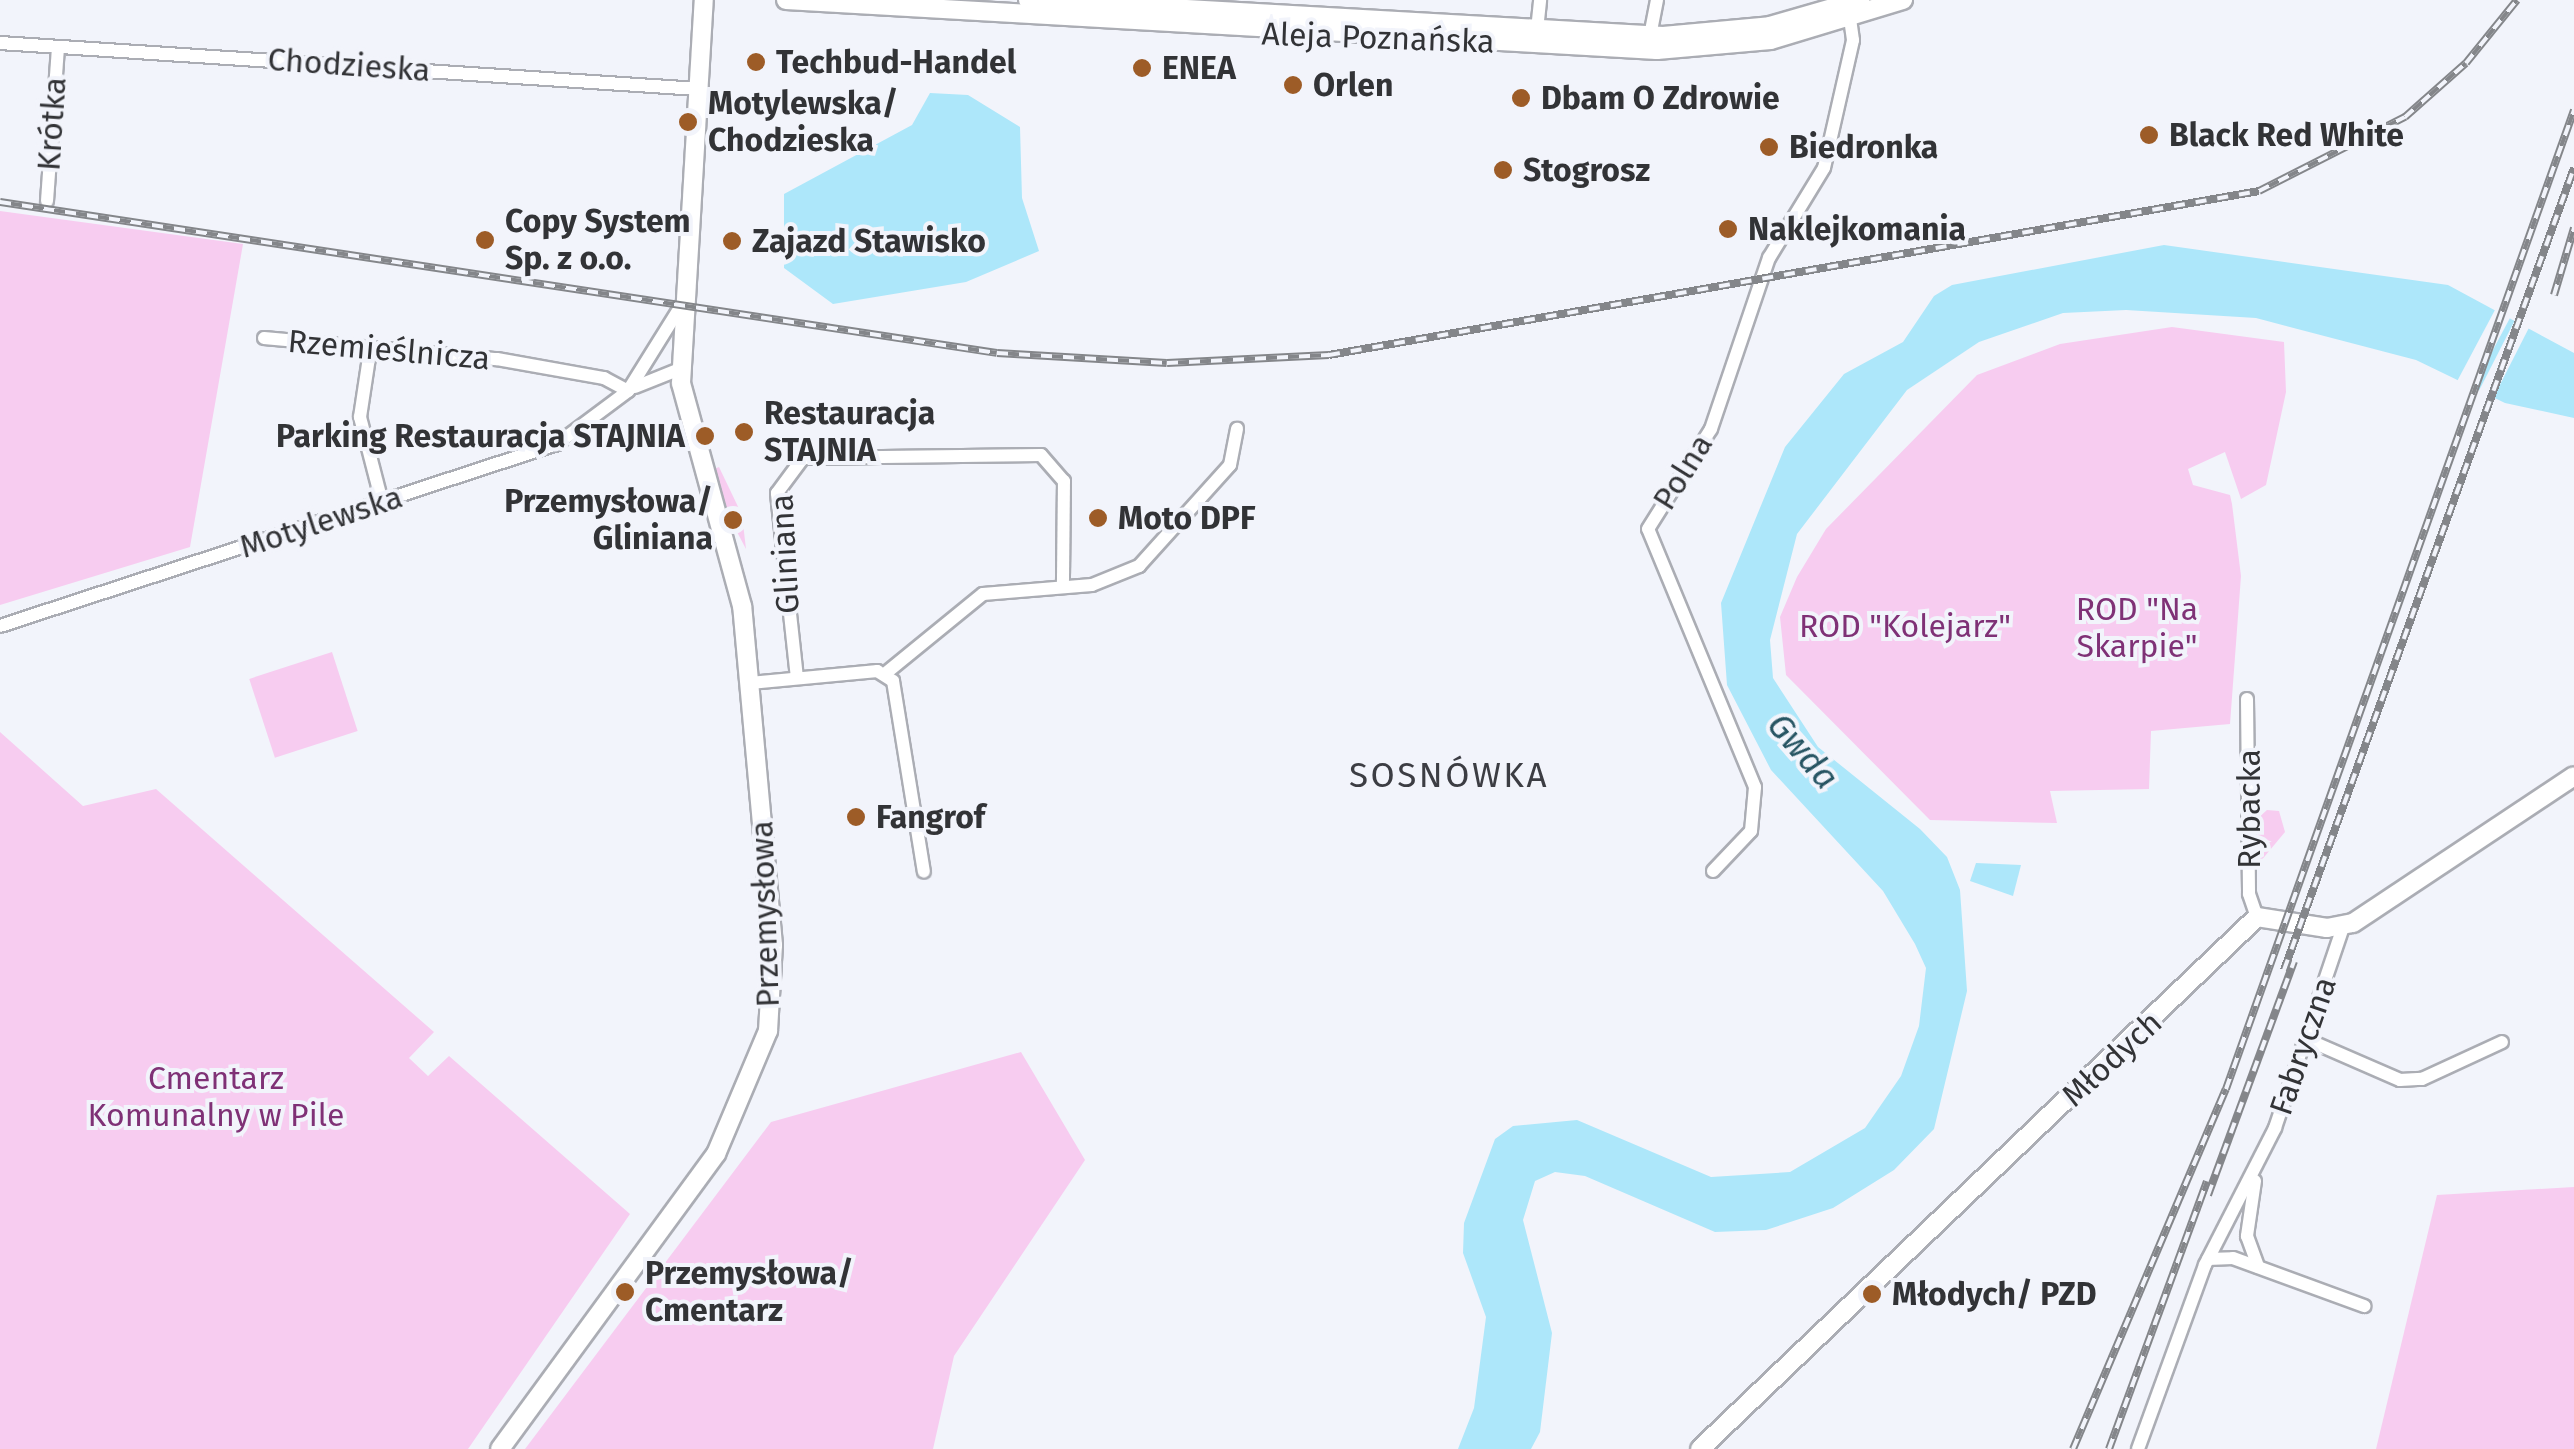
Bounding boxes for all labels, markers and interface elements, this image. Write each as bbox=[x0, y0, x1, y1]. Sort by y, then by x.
street label: Aleja Poznańska bbox=[1261, 15, 1495, 61]
street label: Chodzieska bbox=[266, 40, 432, 90]
place label: Techbud-Handel bbox=[776, 43, 1016, 81]
place label: ENEA bbox=[1162, 49, 1236, 87]
marker: Techbud-Handel bbox=[745, 51, 767, 73]
marker: ENEA bbox=[1131, 57, 1153, 79]
place label: Orlen bbox=[1313, 66, 1393, 104]
marker: Orlen bbox=[1282, 74, 1304, 96]
street label: Krótka bbox=[30, 76, 74, 172]
place label: Dbam O Zdrowie bbox=[1541, 79, 1780, 117]
place label: Motylewska/ Chodzieska bbox=[708, 85, 898, 160]
marker: Dbam O Zdrowie bbox=[1510, 87, 1532, 109]
marker: Motylewska/ Chodzieska bbox=[677, 111, 699, 133]
place label: Black Red White bbox=[2169, 116, 2404, 154]
marker: Black Red White bbox=[2138, 124, 2160, 146]
place label: Biedronka bbox=[1789, 128, 1938, 166]
marker: Biedronka bbox=[1758, 136, 1780, 158]
place label: Stogrosz bbox=[1523, 151, 1650, 189]
marker: Stogrosz bbox=[1492, 159, 1514, 181]
place label: Copy System Sp. z o.o. bbox=[505, 203, 691, 278]
place label: Naklejkomania bbox=[1748, 210, 1966, 248]
marker: Naklejkomania bbox=[1717, 218, 1739, 240]
place label: Zajazd Stawisko bbox=[752, 222, 986, 260]
marker: Copy System Sp. z o.o. bbox=[474, 229, 496, 251]
marker: Zajazd Stawisko bbox=[721, 230, 743, 252]
street label: Rzemieślnicza bbox=[286, 322, 492, 378]
place label: Restauracja STAJNIA bbox=[764, 395, 935, 470]
place label: Parking Restauracja STAJNIA bbox=[276, 417, 685, 455]
marker: Restauracja STAJNIA bbox=[733, 421, 755, 443]
marker: Parking Restauracja STAJNIA bbox=[694, 425, 716, 447]
street label: Polna bbox=[1645, 427, 1721, 517]
street label: Motylewska bbox=[235, 478, 407, 566]
place label: Przemysłowa/ Gliniana bbox=[504, 483, 713, 558]
street label: Gliniana bbox=[763, 493, 807, 615]
place label: Moto DPF bbox=[1118, 499, 1256, 537]
marker: Moto DPF bbox=[1087, 507, 1109, 529]
marker: Przemysłowa/ Gliniana bbox=[722, 509, 744, 531]
park label: ROD "Na Skarpie" bbox=[2076, 591, 2198, 666]
park label: ROD "Kolejarz" bbox=[1799, 607, 2011, 645]
water label: Gwda bbox=[1759, 704, 1847, 798]
street label: Rybacka bbox=[2230, 749, 2268, 869]
district label: SOSNÓWKA bbox=[1349, 754, 1549, 796]
place label: Fangrof bbox=[876, 798, 985, 836]
marker: Fangrof bbox=[845, 806, 867, 828]
street label: Przemysłowa bbox=[743, 820, 787, 1008]
street label: Fabryczna bbox=[2261, 972, 2345, 1120]
street label: Młodych bbox=[2054, 1003, 2170, 1115]
park label: Cmentarz Komunalny w Pile bbox=[88, 1060, 344, 1135]
place label: Przemysłowa/ Cmentarz bbox=[645, 1255, 854, 1330]
place label: Młodych/ PZD bbox=[1892, 1275, 2097, 1313]
marker: Przemysłowa/ Cmentarz bbox=[614, 1281, 636, 1303]
marker: Młodych/ PZD bbox=[1861, 1283, 1883, 1305]

